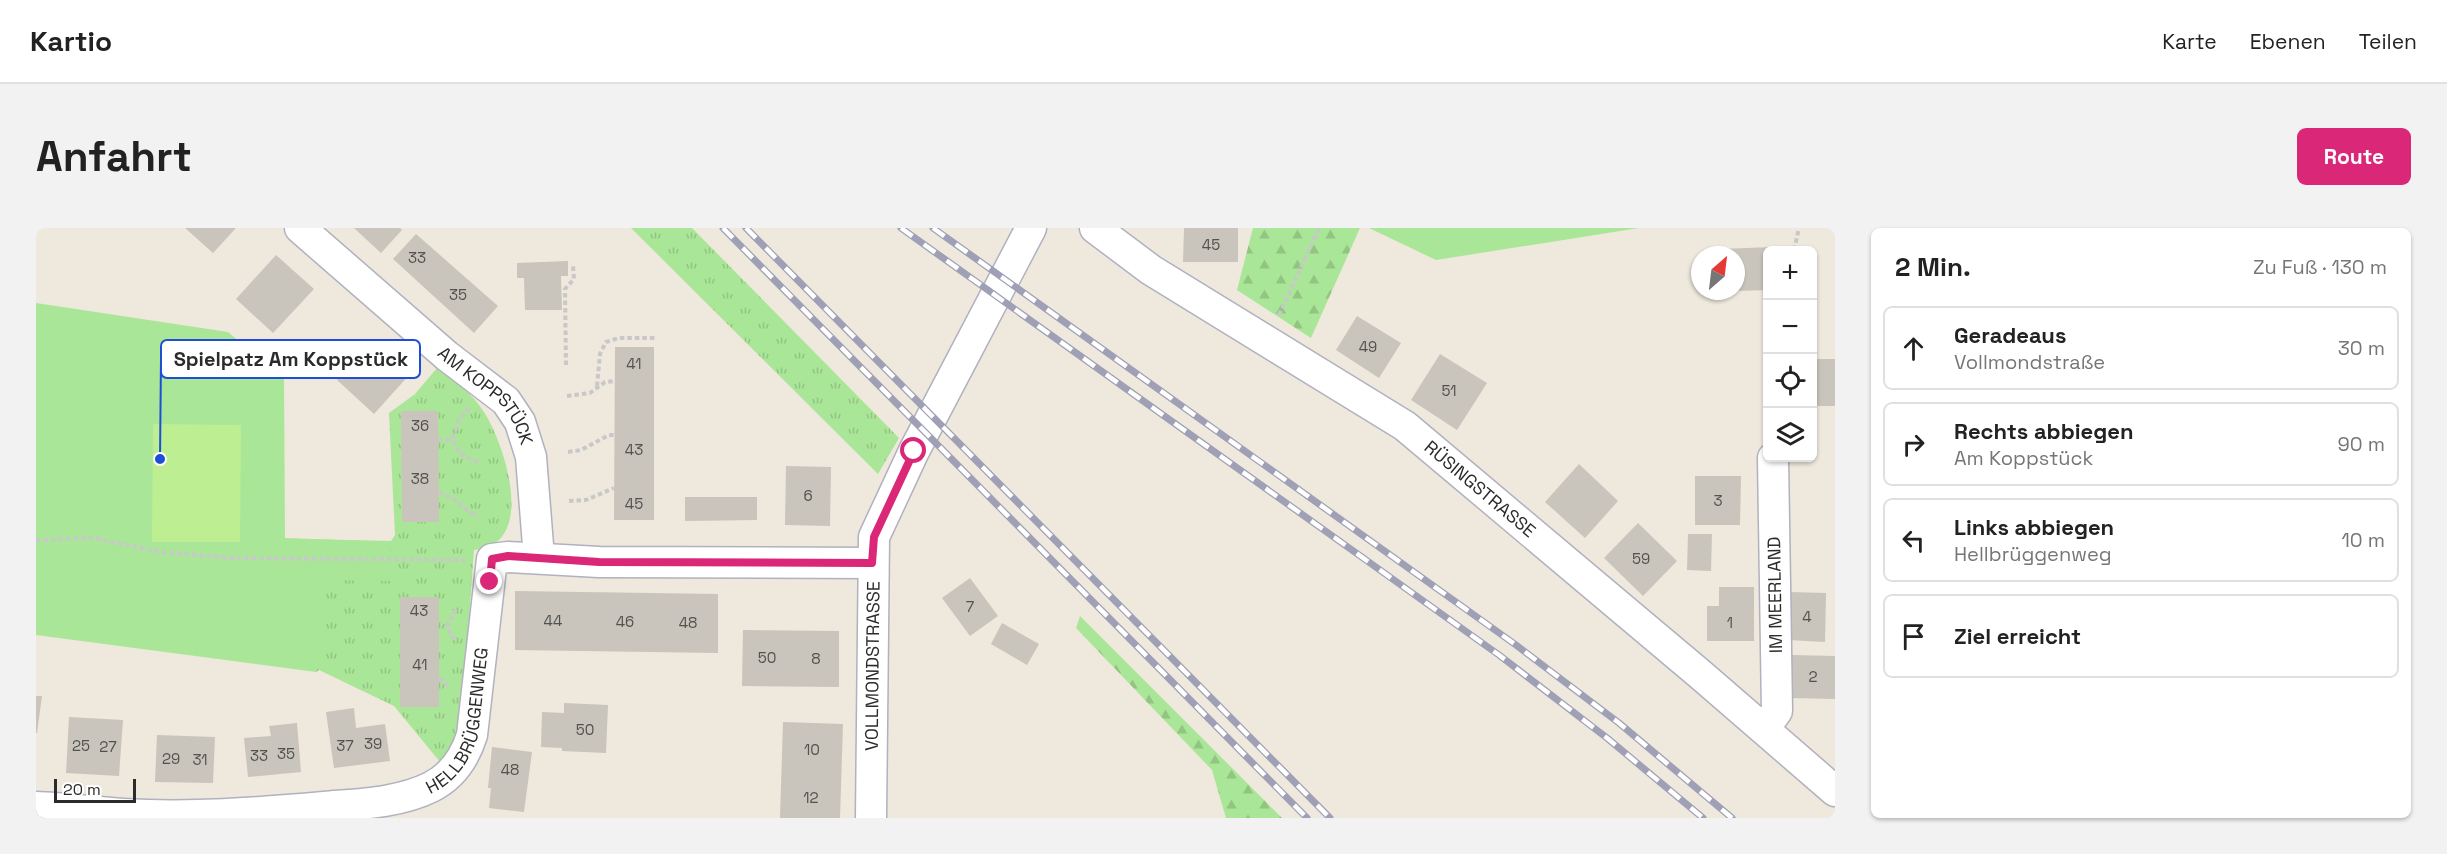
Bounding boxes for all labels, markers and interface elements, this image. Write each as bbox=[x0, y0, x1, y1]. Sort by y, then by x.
text: Kartio bbox=[30, 23, 112, 59]
text: Karte bbox=[2162, 28, 2217, 55]
text: Ebenen bbox=[2250, 28, 2326, 55]
text: Teilen bbox=[2359, 28, 2417, 55]
button: Route bbox=[2297, 128, 2411, 185]
text: Anfahrt bbox=[36, 130, 192, 183]
house number: 45 bbox=[1202, 235, 1220, 254]
north arrow bbox=[1691, 246, 1745, 300]
map controls bbox=[1763, 246, 1817, 462]
button: + bbox=[1763, 246, 1817, 300]
house number: 33 bbox=[408, 248, 426, 267]
text: 2 Min. bbox=[1895, 250, 1971, 284]
text: Zu Fuß · 130 m bbox=[2253, 254, 2387, 280]
house number: 35 bbox=[449, 285, 467, 304]
button: − bbox=[1763, 300, 1817, 354]
text: Geradeaus bbox=[1954, 321, 2066, 349]
icon: ahead bbox=[1897, 332, 1930, 365]
text: 30 m bbox=[2338, 335, 2385, 361]
house number: 49 bbox=[1359, 337, 1377, 356]
callout: Spielpatz Am Koppstück bbox=[161, 340, 420, 378]
street label: AM KOPPSTÜCK bbox=[433, 341, 538, 448]
text: Spielpatz Am Koppstück bbox=[174, 346, 408, 372]
text: Vollmondstraße bbox=[1954, 349, 2105, 375]
house number: 41 bbox=[626, 354, 642, 373]
button: locate bbox=[1763, 354, 1817, 408]
house number: 51 bbox=[1441, 381, 1457, 400]
button: layers bbox=[1763, 408, 1817, 462]
house number: 36 bbox=[411, 416, 429, 435]
text: Rechts abbiegen bbox=[1954, 417, 2134, 445]
icon: right bbox=[1897, 428, 1930, 461]
text: 90 m bbox=[2338, 431, 2385, 457]
street label: RÜSINGSTRASSE bbox=[1420, 435, 1541, 542]
route start bbox=[900, 437, 926, 463]
house number: 43 bbox=[625, 440, 643, 459]
text: Am Koppstück bbox=[1954, 445, 2093, 471]
house number: 38 bbox=[411, 469, 429, 488]
house number: 6 bbox=[803, 486, 813, 505]
house number: 3 bbox=[1713, 491, 1723, 510]
house number: 45 bbox=[625, 494, 643, 513]
text: Links abbiegen bbox=[1954, 513, 2114, 541]
icon: left bbox=[1897, 524, 1930, 557]
text: 10 m bbox=[2341, 527, 2385, 553]
street label: IM MEERLAND bbox=[1762, 536, 1787, 654]
text: Hellbrüggenweg bbox=[1954, 541, 2112, 567]
house number: 59 bbox=[1632, 549, 1650, 568]
route end bbox=[476, 568, 502, 594]
street label: VOLLMONDSTRASSE bbox=[860, 581, 885, 751]
house number: 7 bbox=[966, 597, 974, 616]
house number: 43 bbox=[410, 601, 428, 620]
house number: 4 bbox=[1802, 607, 1812, 626]
house number: 44 bbox=[544, 611, 562, 630]
house number: 46 bbox=[616, 612, 634, 631]
house number: 48 bbox=[679, 613, 697, 632]
house number: 1 bbox=[1727, 613, 1733, 632]
icon: arrive bbox=[1897, 620, 1930, 653]
text: Ziel erreicht bbox=[1954, 622, 2081, 650]
street label: HELLBRÜGGENWEG bbox=[422, 646, 493, 799]
house number: 50 bbox=[758, 648, 776, 667]
house number: 8 bbox=[811, 649, 821, 668]
house number: 41 bbox=[412, 655, 428, 674]
house number: 2 bbox=[1808, 667, 1818, 686]
house number: 50 bbox=[576, 720, 594, 739]
house number: 39 bbox=[364, 734, 382, 753]
house number: 25 bbox=[72, 736, 90, 755]
house number: 37 bbox=[336, 736, 354, 755]
house number: 27 bbox=[99, 737, 117, 756]
house number: 10 bbox=[804, 740, 820, 759]
house number: 35 bbox=[277, 744, 295, 763]
house number: 33 bbox=[250, 746, 268, 765]
house number: 29 bbox=[162, 749, 180, 768]
house number: 31 bbox=[192, 750, 208, 769]
house number: 48 bbox=[501, 760, 519, 779]
scale bar bbox=[54, 776, 136, 804]
text: 20 m bbox=[63, 779, 101, 800]
house number: 12 bbox=[803, 788, 819, 807]

